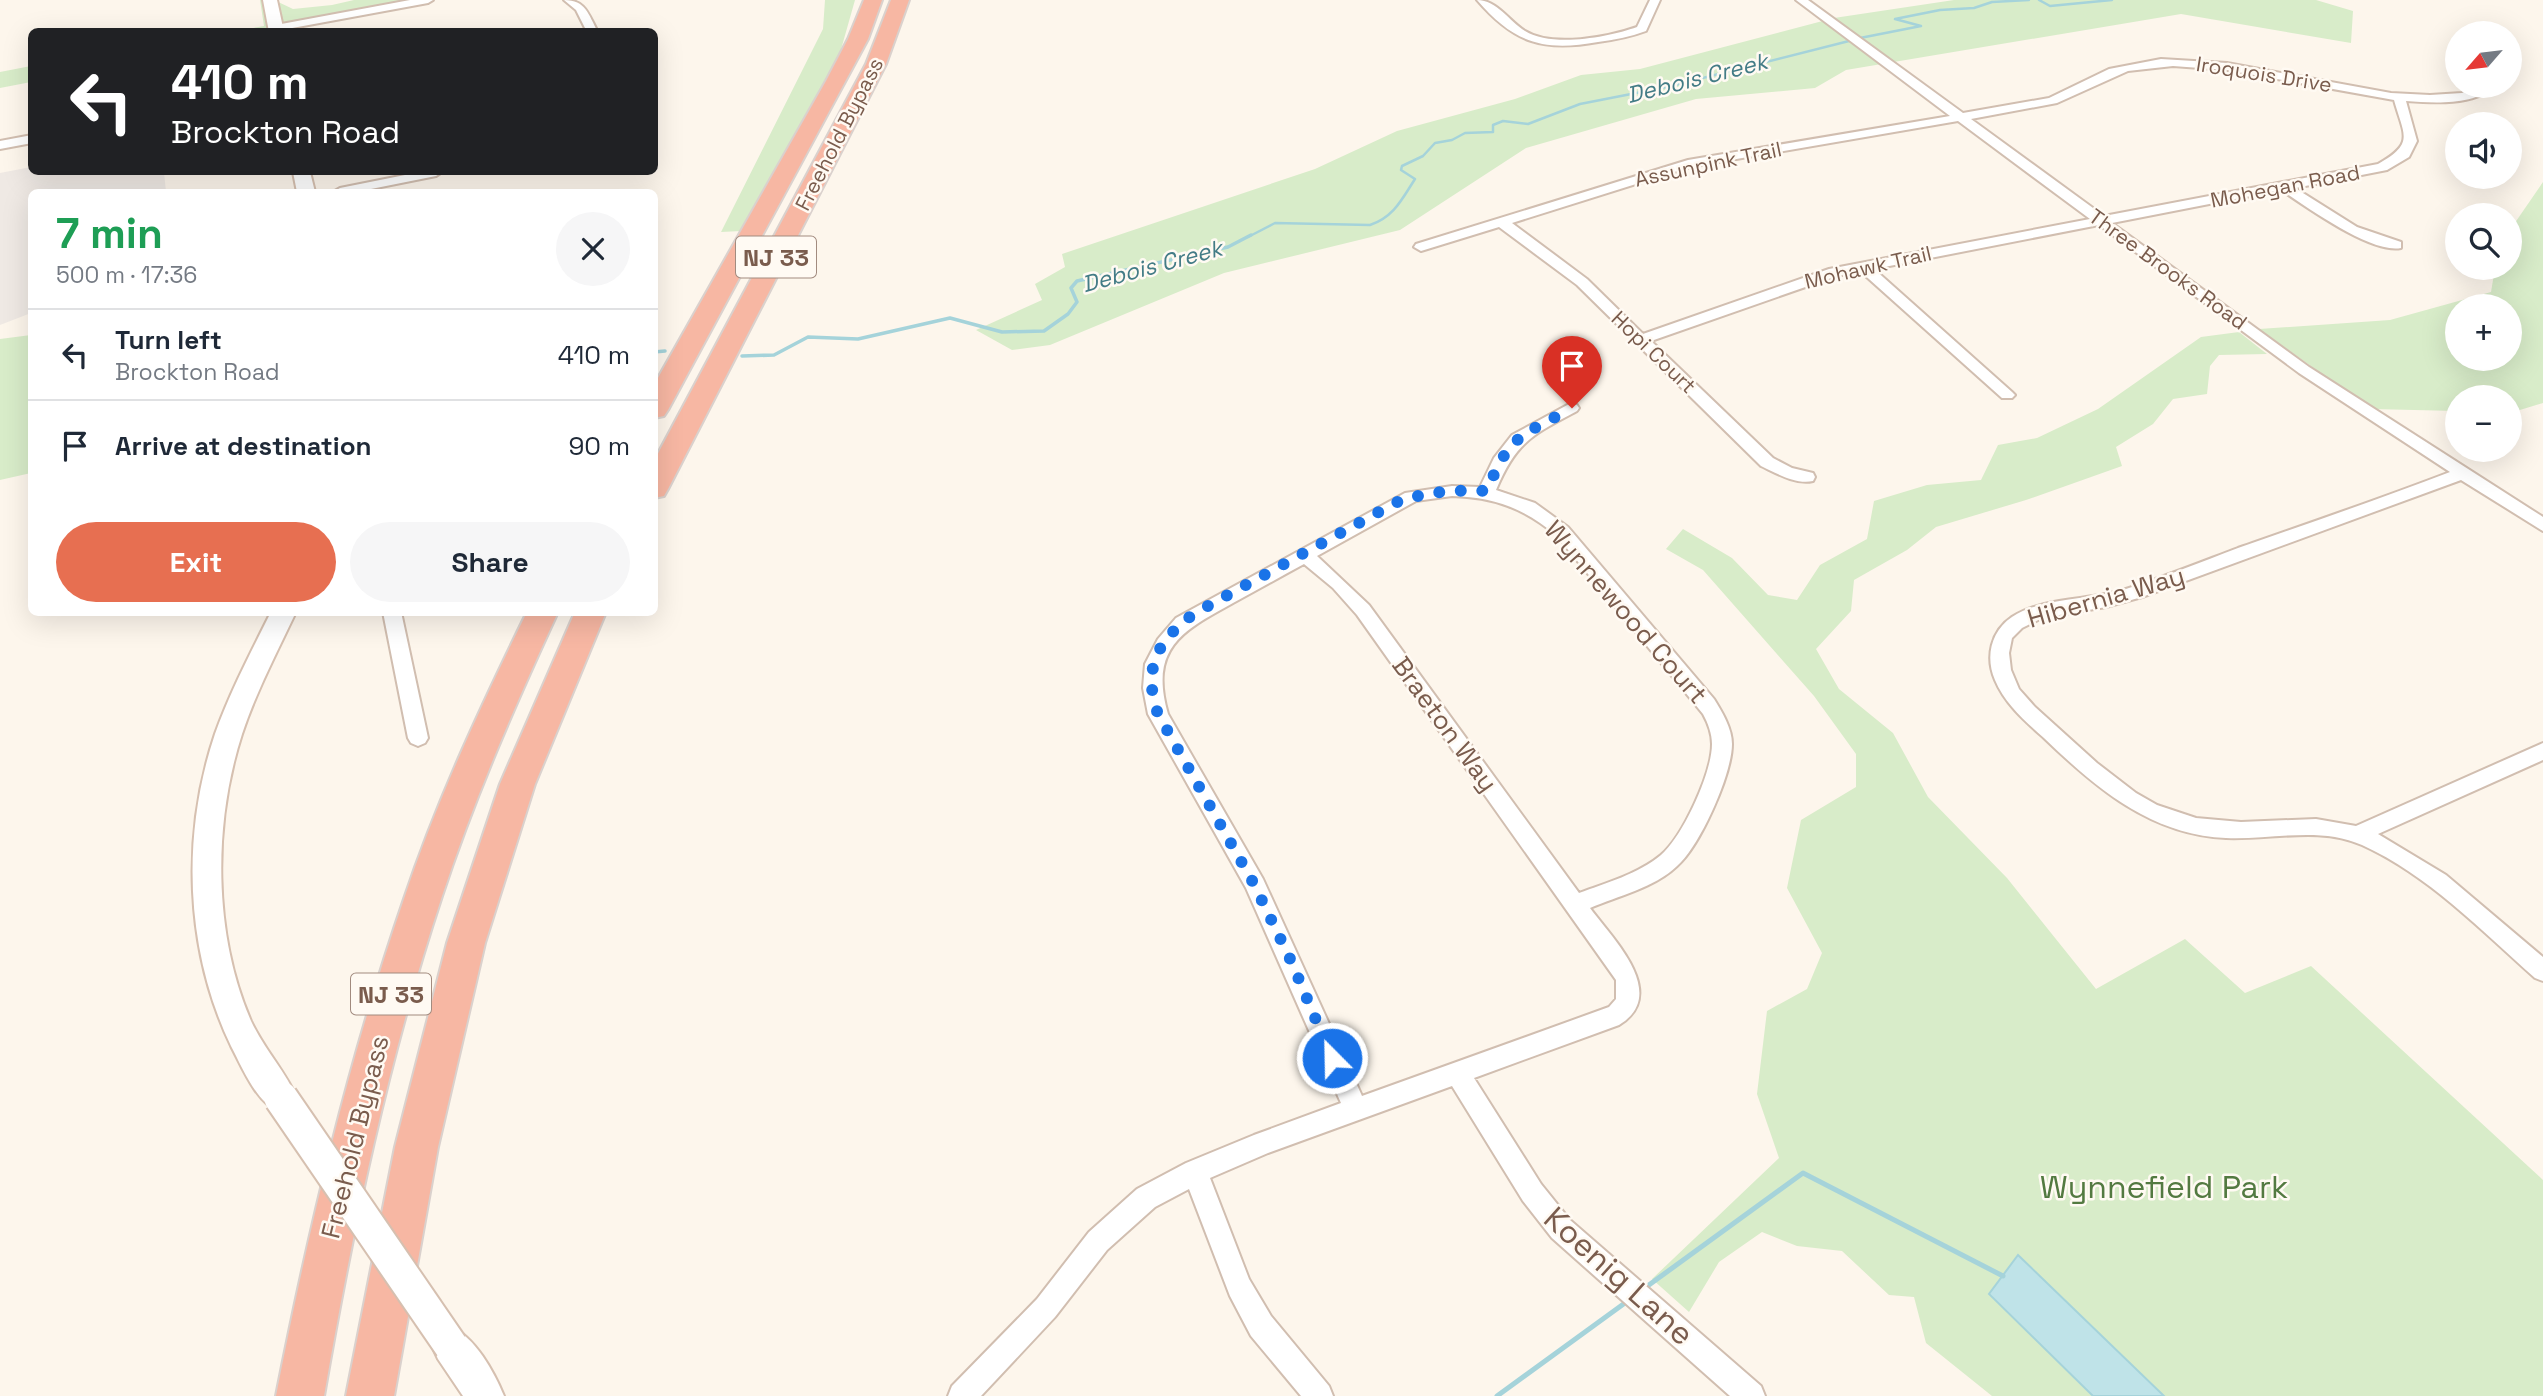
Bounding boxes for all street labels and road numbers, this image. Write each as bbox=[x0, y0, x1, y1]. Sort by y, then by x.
street label: Iroquois Drive bbox=[2194, 50, 2334, 98]
street label: Freehold Bypass bbox=[789, 53, 889, 215]
street label: Assunpink Trail bbox=[1632, 135, 1784, 193]
street label: Mohegan Road bbox=[2208, 158, 2362, 214]
street label: Three Brooks Road bbox=[2083, 202, 2253, 336]
road number: NJ 33 bbox=[736, 236, 816, 278]
street label: Mohawk Trail bbox=[1802, 239, 1934, 295]
street label: Hopi Court bbox=[1606, 305, 1702, 399]
street label: Wynnewood Court bbox=[1537, 513, 1715, 711]
street label: Hibernia Way bbox=[2023, 558, 2189, 636]
street label: Braeton Way bbox=[1385, 650, 1505, 798]
road number: NJ 33 bbox=[351, 974, 431, 1014]
street label: Freehold Bypass bbox=[313, 1032, 397, 1242]
street label: Koenig Lane bbox=[1536, 1198, 1702, 1354]

